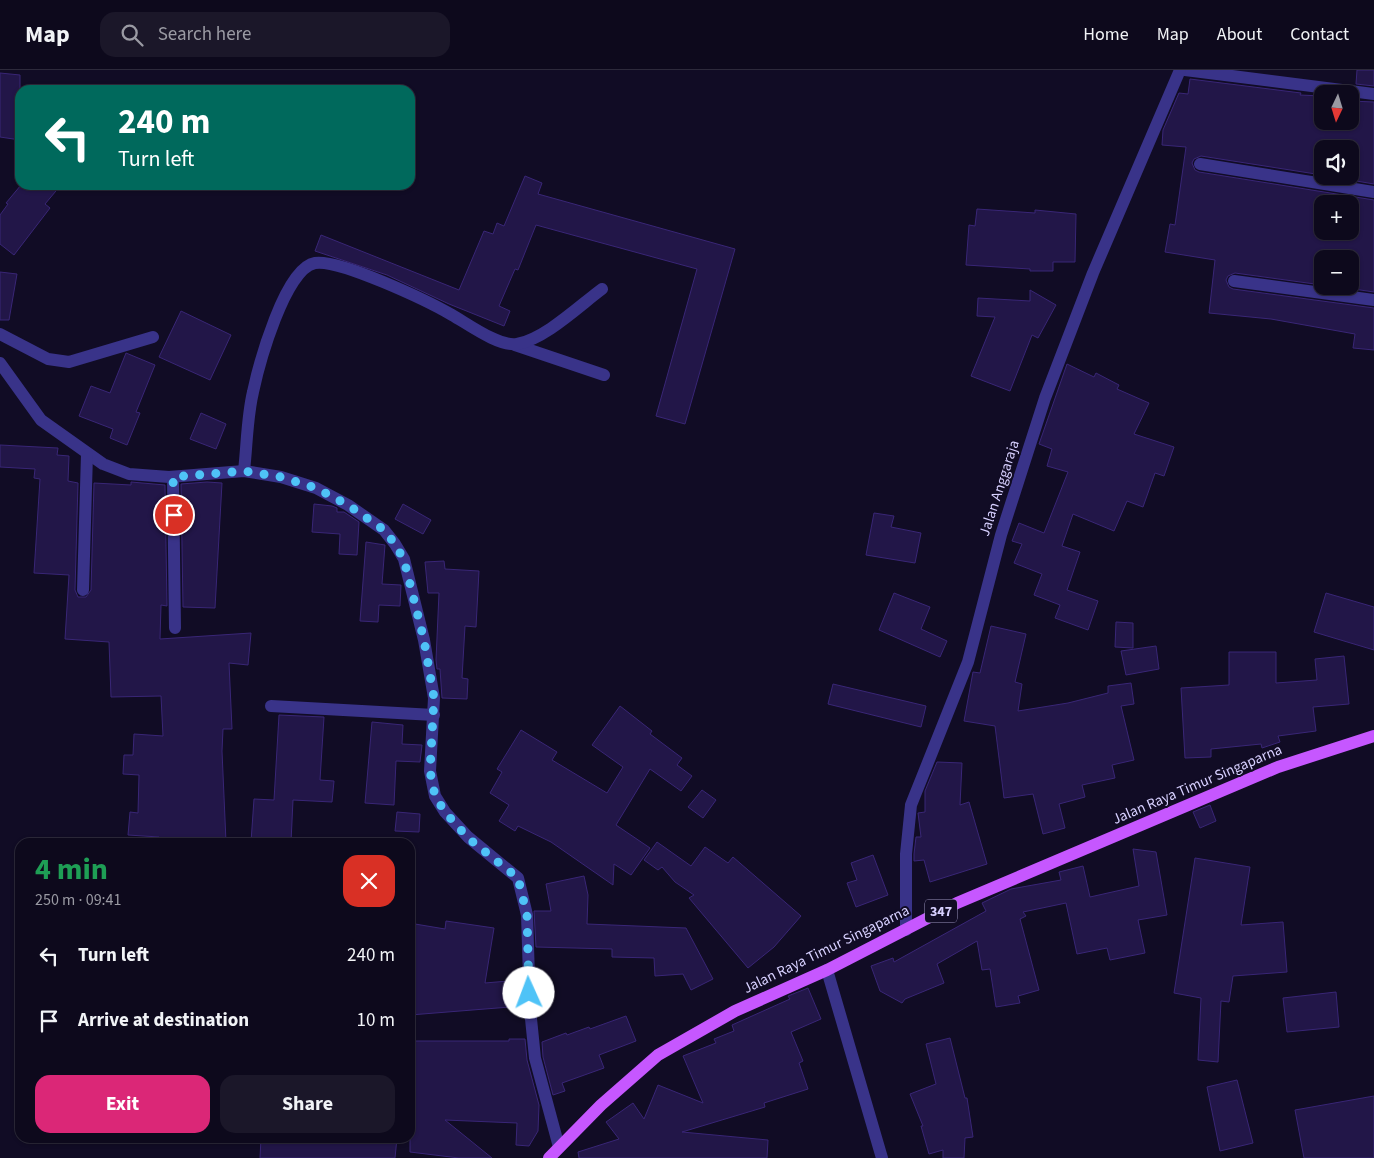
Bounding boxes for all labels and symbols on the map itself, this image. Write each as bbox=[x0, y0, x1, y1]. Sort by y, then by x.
north arrow bbox=[1314, 85, 1359, 130]
street label: Jalan Anggaraja bbox=[974, 437, 1025, 539]
pin bbox=[153, 494, 195, 536]
street label: Jalan Raya Timur Singaparna bbox=[1109, 739, 1285, 830]
road number: 347 bbox=[925, 899, 957, 922]
street label: Jalan Raya Timur Singaparna bbox=[740, 900, 913, 999]
position arrow bbox=[502, 966, 554, 1018]

